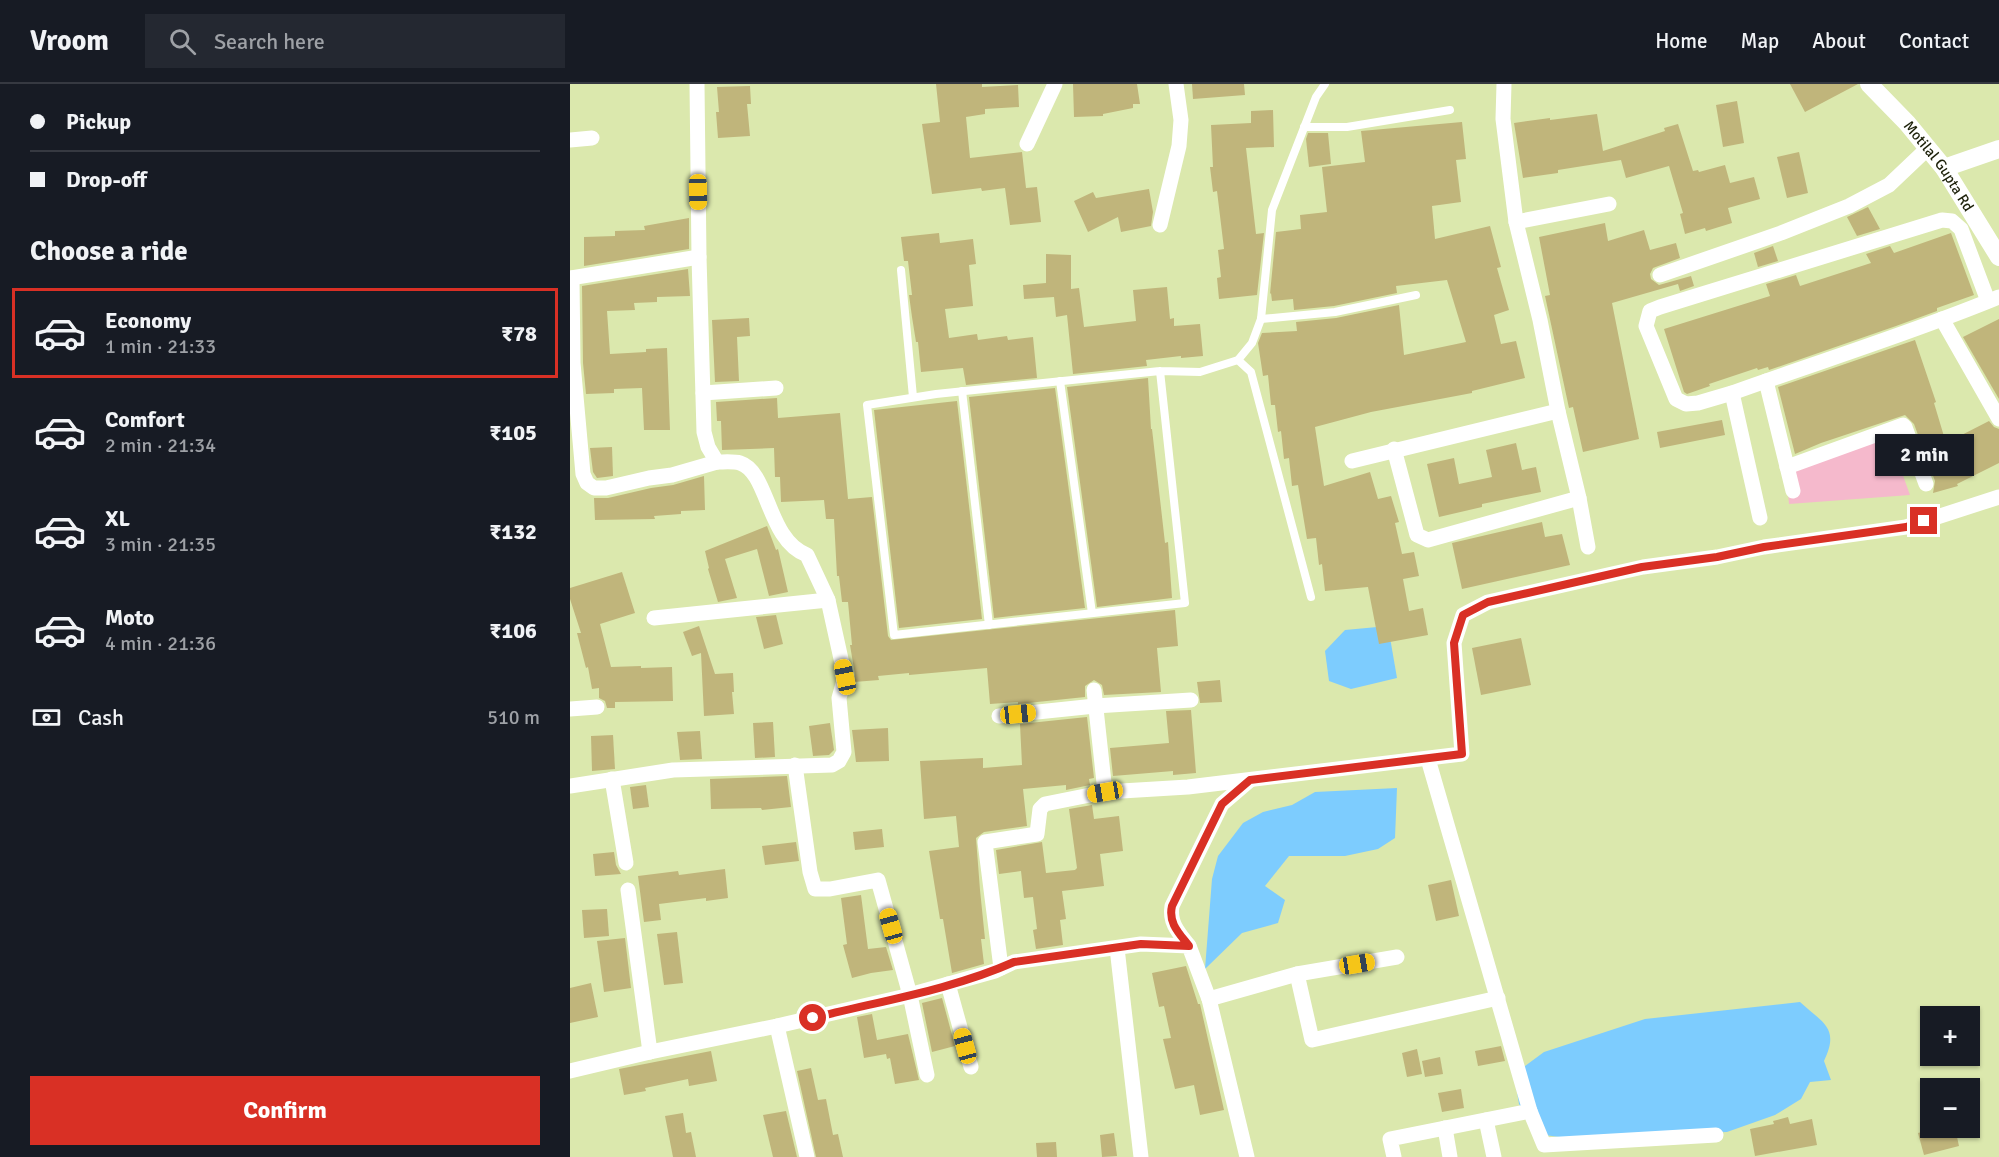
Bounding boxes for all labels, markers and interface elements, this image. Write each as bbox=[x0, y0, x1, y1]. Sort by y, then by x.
search box bbox=[145, 14, 565, 68]
text: Vroom bbox=[30, 24, 109, 58]
icon: search bbox=[166, 25, 199, 58]
text: Search here bbox=[214, 28, 325, 55]
text: Home bbox=[1655, 28, 1708, 54]
text: Map bbox=[1741, 28, 1779, 54]
text: About bbox=[1812, 28, 1866, 54]
text: Contact bbox=[1899, 28, 1969, 54]
text: Pickup bbox=[66, 108, 131, 135]
street label: Motilal Gupta Rd bbox=[1900, 117, 1978, 215]
text: Drop-off bbox=[66, 166, 147, 193]
car bbox=[689, 174, 707, 210]
text: Choose a ride bbox=[30, 235, 188, 268]
icon: car bbox=[33, 306, 87, 360]
text: Economy bbox=[105, 307, 191, 334]
text: ₹78 bbox=[501, 320, 537, 347]
text: 1 min · 21:33 bbox=[105, 334, 216, 359]
icon: car bbox=[33, 405, 87, 459]
text: Comfort bbox=[105, 406, 185, 433]
text: ₹105 bbox=[489, 419, 537, 446]
text: 2 min · 21:34 bbox=[105, 433, 216, 458]
callout: 2 min bbox=[1874, 434, 1974, 476]
text: 2 min bbox=[1900, 442, 1949, 467]
icon: car bbox=[33, 504, 87, 558]
text: XL bbox=[105, 505, 130, 532]
route end bbox=[1910, 507, 1937, 534]
text: ₹132 bbox=[489, 518, 537, 545]
text: 3 min · 21:35 bbox=[105, 532, 216, 557]
icon: car bbox=[33, 603, 87, 657]
text: Moto bbox=[105, 604, 154, 631]
text: ₹106 bbox=[489, 617, 537, 644]
text: 4 min · 21:36 bbox=[105, 631, 216, 656]
car bbox=[832, 658, 858, 696]
icon: cash bbox=[30, 701, 63, 734]
car bbox=[999, 703, 1037, 725]
text: Cash bbox=[78, 704, 124, 731]
text: 510 m bbox=[487, 705, 540, 730]
car bbox=[1086, 780, 1124, 804]
car bbox=[877, 906, 905, 946]
car bbox=[1338, 952, 1376, 976]
route start bbox=[799, 1004, 826, 1031]
map controls bbox=[1920, 1006, 1980, 1138]
button: + bbox=[1920, 1006, 1980, 1066]
car bbox=[952, 1026, 978, 1066]
button: Confirm bbox=[30, 1076, 540, 1145]
button: − bbox=[1920, 1078, 1980, 1138]

